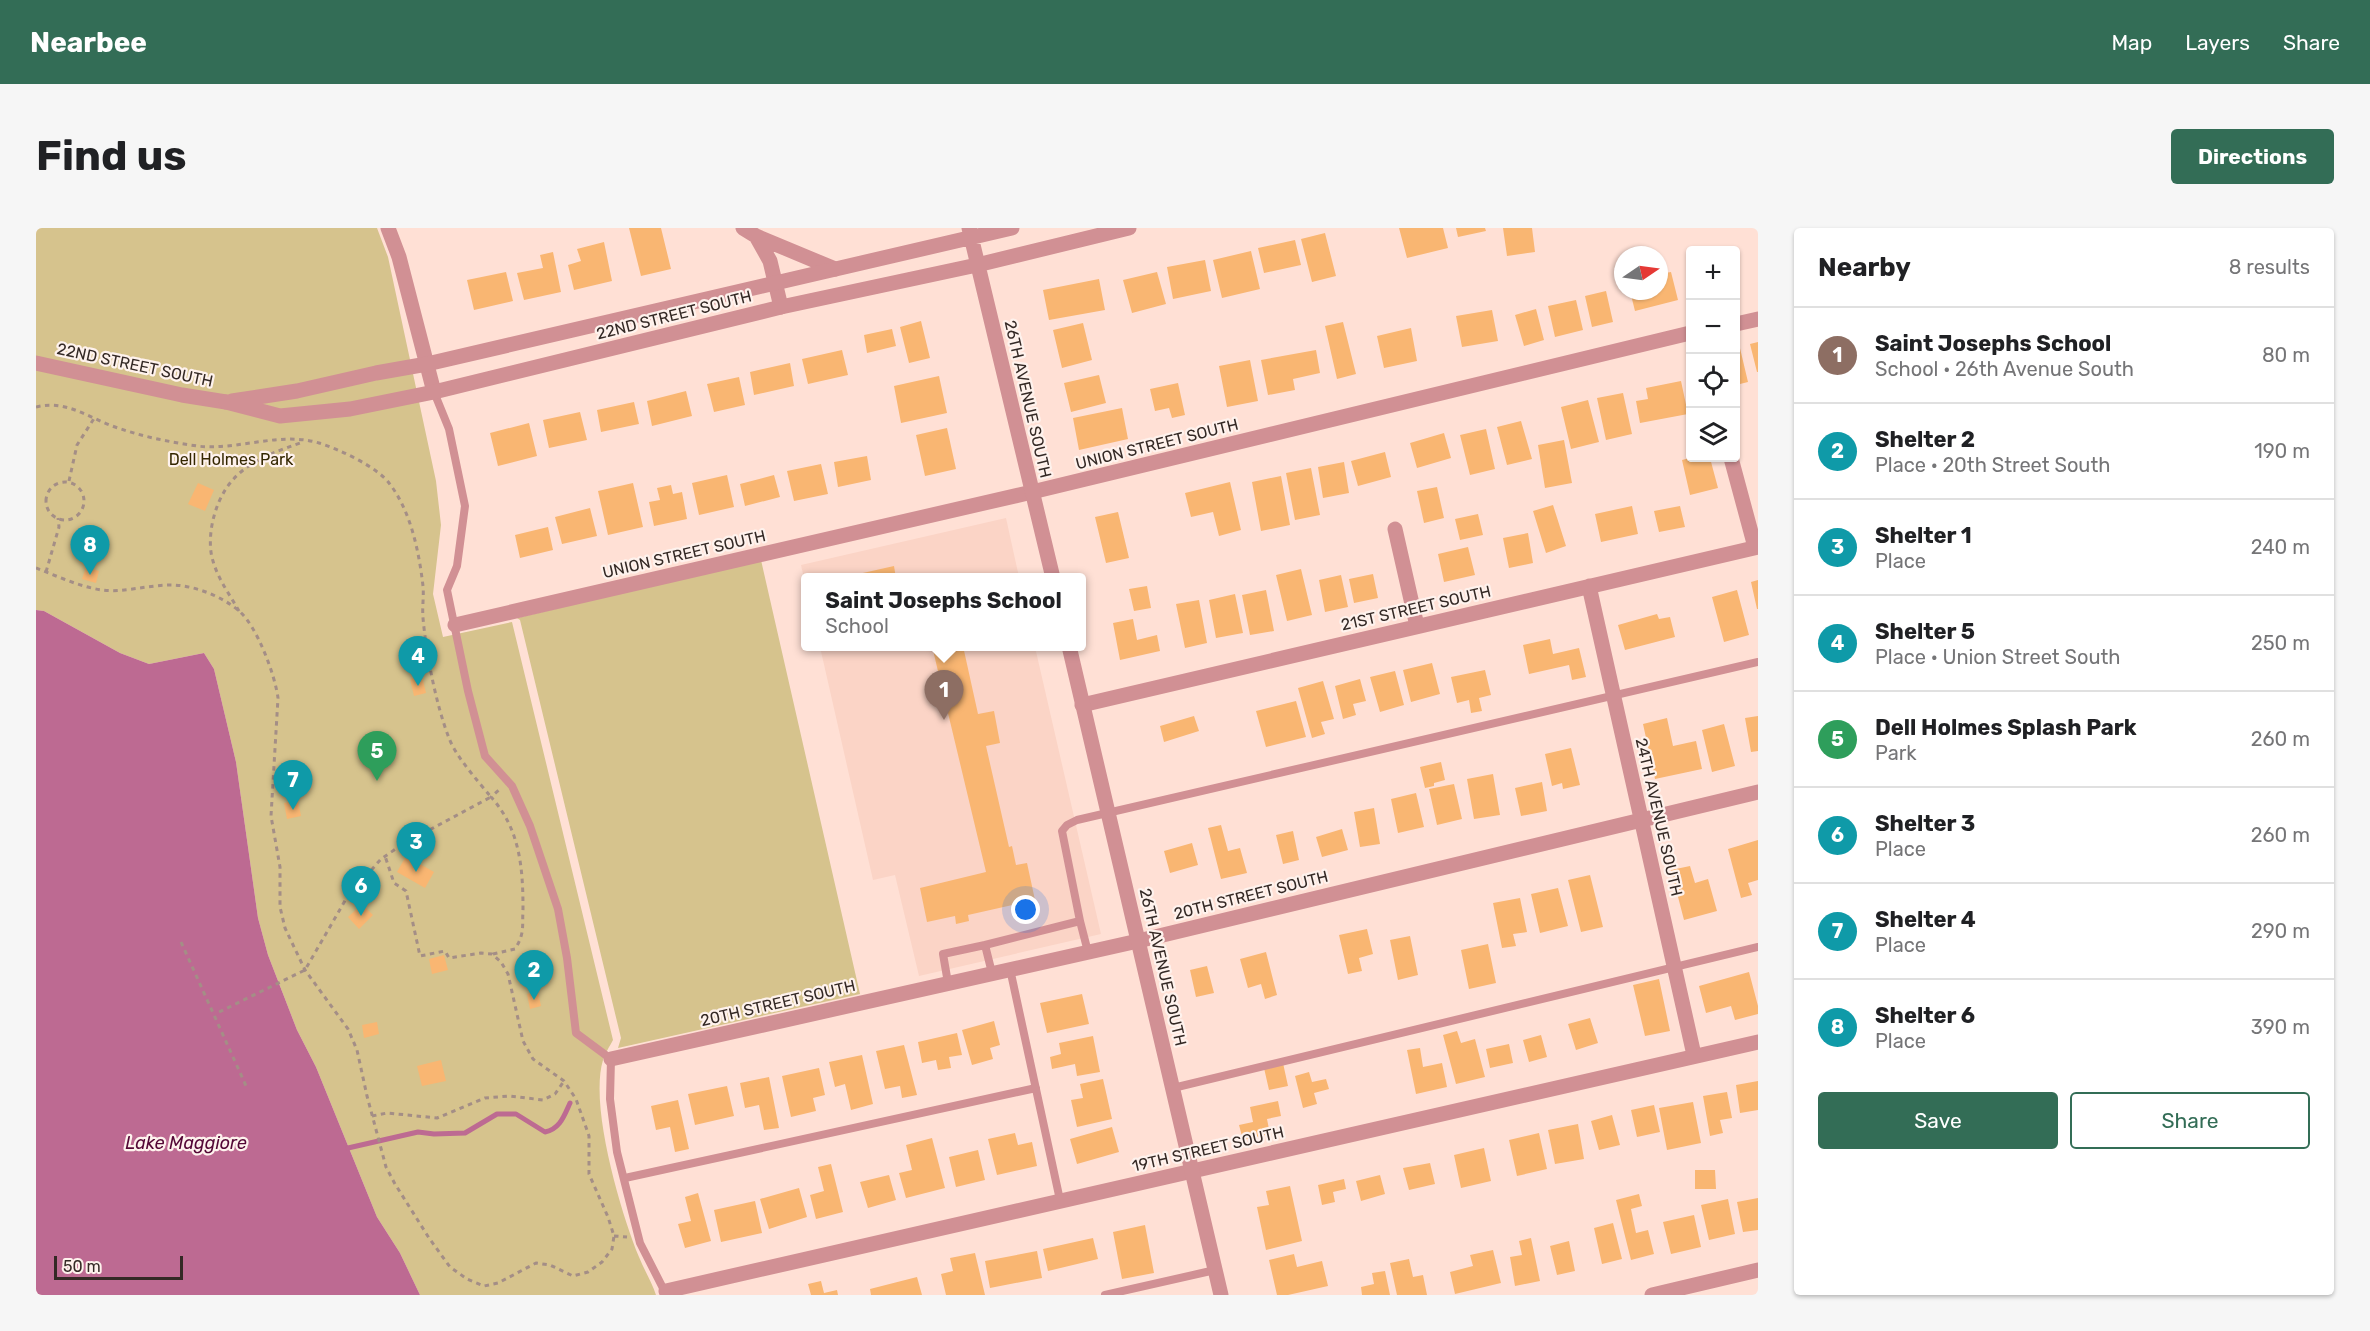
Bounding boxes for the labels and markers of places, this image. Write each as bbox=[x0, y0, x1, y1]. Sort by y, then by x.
pin: 8 bbox=[70, 526, 110, 575]
pin: 4 bbox=[398, 636, 437, 686]
pin: 1 bbox=[924, 670, 964, 720]
pin: 5 bbox=[358, 732, 396, 781]
pin: 7 bbox=[274, 760, 312, 810]
pin: 3 bbox=[396, 822, 436, 872]
pin: 6 bbox=[342, 866, 380, 916]
pin: 2 bbox=[514, 950, 554, 1000]

